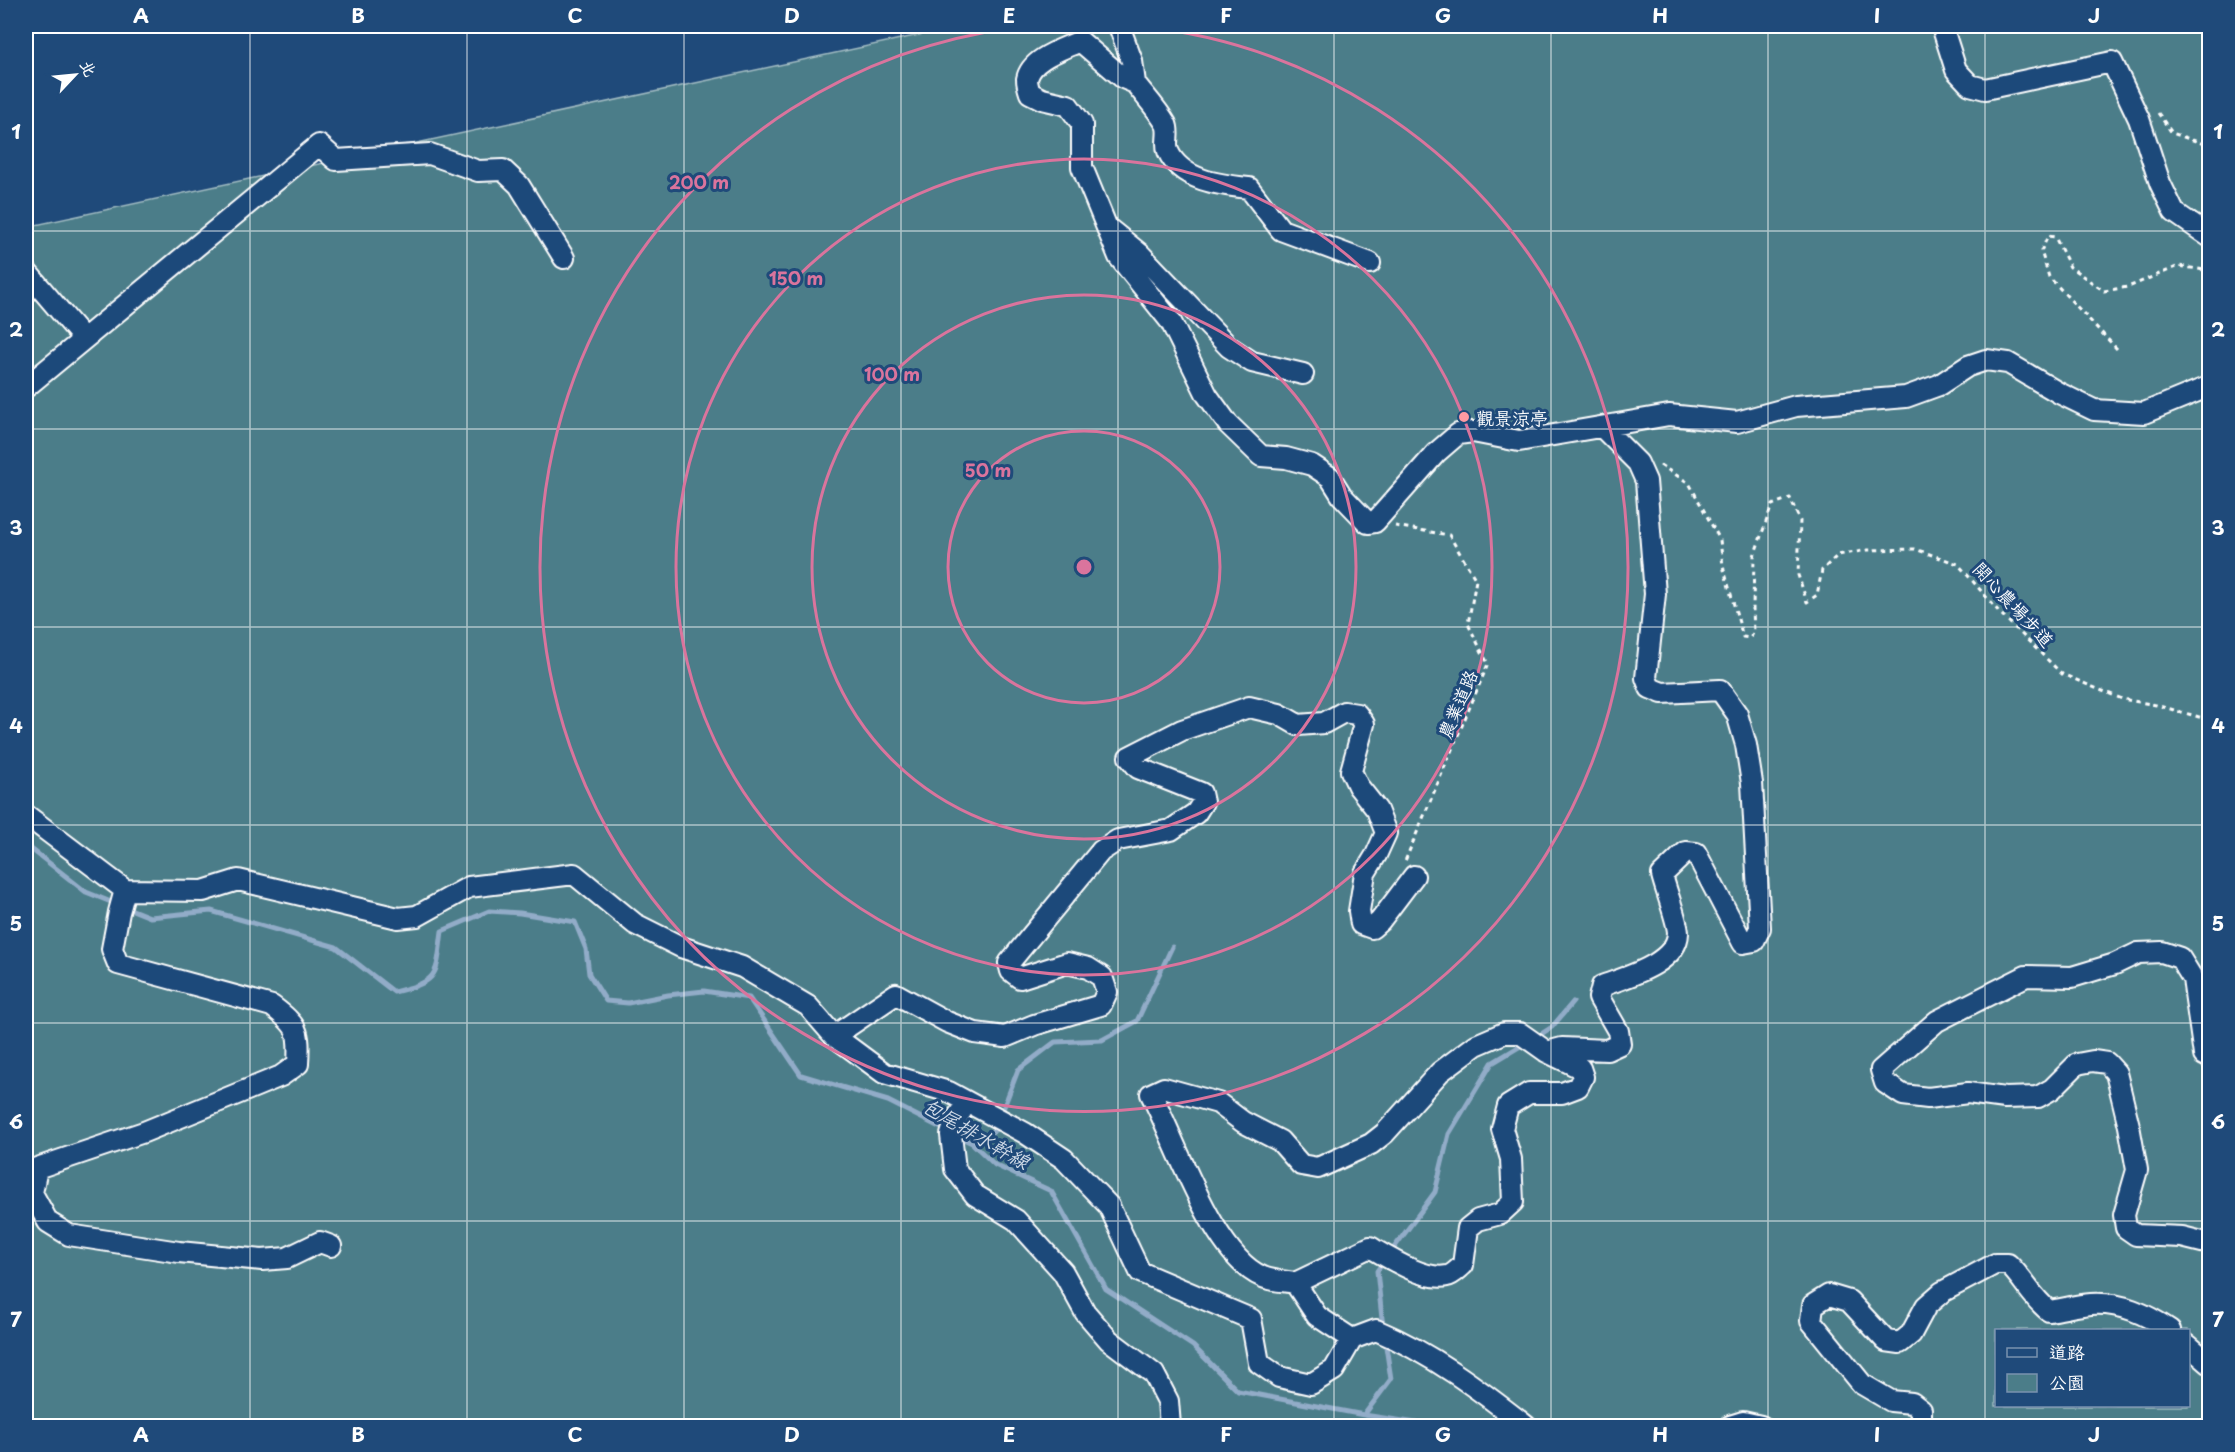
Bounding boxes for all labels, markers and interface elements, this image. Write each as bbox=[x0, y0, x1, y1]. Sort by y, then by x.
text: A bbox=[133, 0, 149, 30]
text: B bbox=[351, 0, 365, 30]
text: C bbox=[567, 0, 583, 30]
text: D bbox=[784, 0, 800, 30]
text: E bbox=[1003, 0, 1015, 30]
text: F bbox=[1220, 0, 1232, 30]
text: G bbox=[1435, 0, 1451, 30]
text: H bbox=[1652, 0, 1668, 30]
text: I bbox=[1874, 0, 1880, 30]
text: J bbox=[2088, 0, 2100, 30]
north arrow bbox=[45, 45, 105, 105]
text: 北 bbox=[75, 56, 104, 80]
text: 1 bbox=[11, 116, 21, 146]
text: 1 bbox=[2213, 116, 2223, 146]
text: 200 m bbox=[669, 168, 729, 195]
text: 150 m bbox=[769, 264, 823, 291]
text: 2 bbox=[9, 314, 23, 344]
text: 2 bbox=[2211, 314, 2225, 344]
text: 100 m bbox=[864, 360, 920, 387]
place label: 觀景涼亭 bbox=[1476, 404, 1548, 431]
marker: 觀景涼亭 bbox=[1457, 410, 1471, 424]
text: 50 m bbox=[965, 456, 1011, 483]
text: 3 bbox=[9, 512, 23, 542]
text: 3 bbox=[2211, 512, 2225, 542]
street label: 開心農場步道 bbox=[1967, 555, 2061, 653]
centre of rings bbox=[1074, 557, 1094, 577]
street label: 農業道路 bbox=[1431, 666, 1483, 742]
text: 4 bbox=[9, 710, 23, 740]
text: 4 bbox=[2211, 710, 2225, 740]
text: 5 bbox=[10, 908, 22, 938]
text: 5 bbox=[2212, 908, 2224, 938]
water label: 包尾排水幹線 bbox=[917, 1090, 1036, 1176]
text: 6 bbox=[9, 1106, 23, 1136]
text: 6 bbox=[2211, 1106, 2225, 1136]
text: 7 bbox=[10, 1304, 22, 1334]
text: 7 bbox=[2212, 1304, 2224, 1334]
legend bbox=[1995, 1329, 2190, 1407]
text: 道路 bbox=[2049, 1338, 2085, 1365]
text: 公園 bbox=[2049, 1368, 2085, 1395]
text: A bbox=[133, 1419, 149, 1449]
text: B bbox=[351, 1419, 365, 1449]
text: C bbox=[567, 1419, 583, 1449]
text: D bbox=[784, 1419, 800, 1449]
text: E bbox=[1003, 1419, 1015, 1449]
text: F bbox=[1220, 1419, 1232, 1449]
text: G bbox=[1435, 1419, 1451, 1449]
text: H bbox=[1652, 1419, 1668, 1449]
text: I bbox=[1874, 1419, 1880, 1449]
text: J bbox=[2088, 1419, 2100, 1449]

